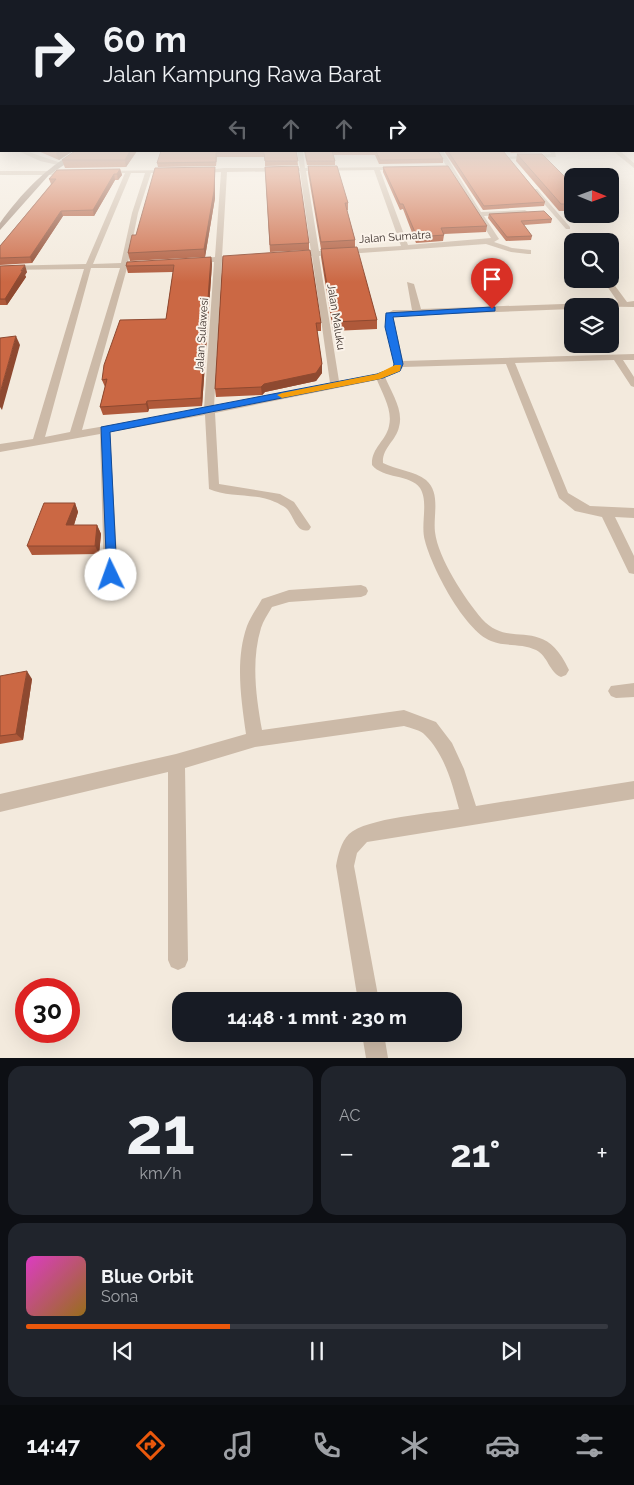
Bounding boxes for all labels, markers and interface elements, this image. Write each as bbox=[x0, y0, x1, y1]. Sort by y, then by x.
text: 60 m bbox=[103, 19, 187, 60]
icon: right bbox=[20, 20, 85, 85]
text: Jalan Kampung Rawa Barat bbox=[103, 61, 381, 87]
icon: left bbox=[224, 115, 252, 143]
icon: ahead bbox=[277, 115, 305, 143]
icon: ahead bbox=[330, 115, 358, 143]
icon: right bbox=[383, 115, 411, 143]
north arrow bbox=[564, 168, 619, 222]
map controls bbox=[564, 168, 619, 353]
street label: Jalan Sumatra bbox=[359, 228, 431, 246]
button: search bbox=[564, 233, 619, 288]
pin bbox=[471, 258, 513, 309]
icon: arrive bbox=[478, 265, 506, 293]
street label: Jalan Maluku bbox=[324, 283, 348, 351]
street label: Jalan Sulawesi bbox=[193, 297, 211, 373]
button: layers bbox=[564, 298, 619, 353]
position arrow bbox=[84, 548, 136, 600]
speed limit sign: 30 bbox=[15, 978, 80, 1043]
text: 14:48 · 1 mnt · 230 m bbox=[227, 1006, 407, 1028]
text: 21 bbox=[126, 1093, 195, 1169]
text: AC bbox=[339, 1106, 360, 1125]
text: 21° bbox=[450, 1131, 500, 1176]
text: − bbox=[339, 1137, 354, 1170]
text: + bbox=[596, 1137, 608, 1170]
text: km/h bbox=[139, 1164, 182, 1183]
text: Blue Orbit bbox=[101, 1265, 193, 1287]
text: Sona bbox=[101, 1287, 138, 1306]
icon: previous bbox=[109, 1337, 137, 1365]
icon: pause bbox=[303, 1337, 331, 1365]
icon: next bbox=[497, 1337, 525, 1365]
icon: directions bbox=[133, 1428, 168, 1463]
icon: music bbox=[221, 1428, 256, 1463]
icon: phone bbox=[309, 1428, 344, 1463]
icon: climate bbox=[397, 1428, 432, 1463]
icon: car bbox=[485, 1428, 520, 1463]
icon: filters bbox=[572, 1428, 607, 1463]
text: 14:47 bbox=[26, 1432, 80, 1458]

